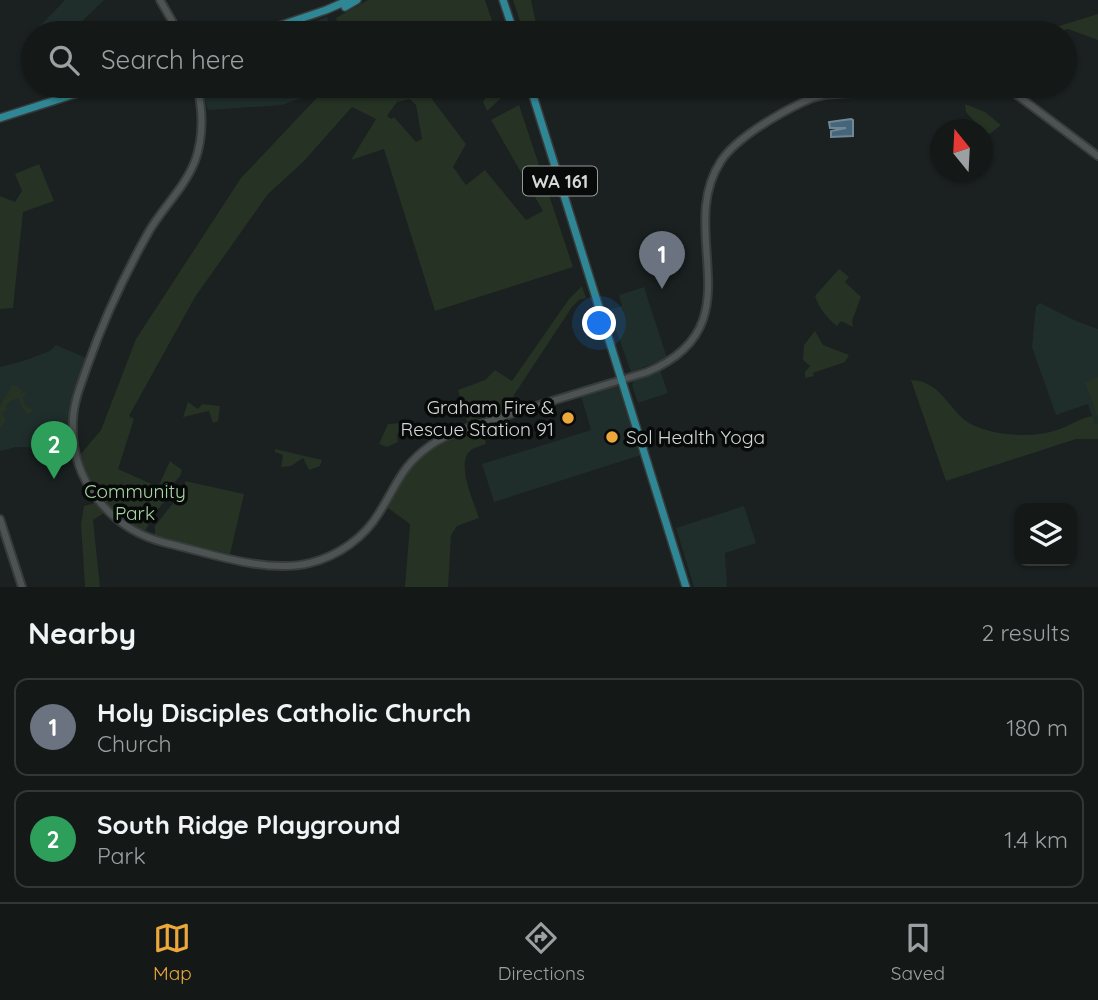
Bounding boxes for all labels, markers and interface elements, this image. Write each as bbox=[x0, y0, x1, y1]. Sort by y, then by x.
search box bbox=[21, 21, 1077, 98]
icon: search bbox=[45, 41, 83, 79]
text: Search here bbox=[101, 43, 245, 76]
north arrow bbox=[930, 119, 993, 182]
road number: WA 161 bbox=[523, 166, 597, 196]
pin: 1 bbox=[639, 231, 685, 289]
your location bbox=[582, 306, 616, 340]
place label: Graham Fire & Rescue Station 91 bbox=[401, 395, 554, 441]
marker: Graham Fire & Rescue Station 91 bbox=[560, 410, 576, 426]
pin: 2 bbox=[31, 421, 77, 479]
place label: Sol Health Yoga bbox=[626, 425, 765, 449]
marker: Sol Health Yoga bbox=[604, 429, 620, 445]
park label: Community Park bbox=[84, 479, 186, 525]
map controls bbox=[1014, 503, 1077, 566]
button: layers bbox=[1014, 503, 1077, 566]
text: Nearby bbox=[28, 614, 136, 652]
text: 2 results bbox=[981, 618, 1070, 647]
text: Holy Disciples Catholic Church bbox=[97, 696, 471, 729]
text: 1 bbox=[49, 713, 57, 742]
text: 180 m bbox=[1006, 713, 1068, 742]
text: Church bbox=[97, 729, 172, 758]
text: South Ridge Playground bbox=[97, 808, 401, 841]
text: 2 bbox=[46, 825, 60, 854]
text: 1.4 km bbox=[1004, 825, 1068, 854]
text: Park bbox=[97, 841, 146, 870]
tab: Map bbox=[153, 919, 192, 985]
tab: Directions bbox=[498, 919, 585, 985]
tab: Saved bbox=[891, 919, 945, 985]

